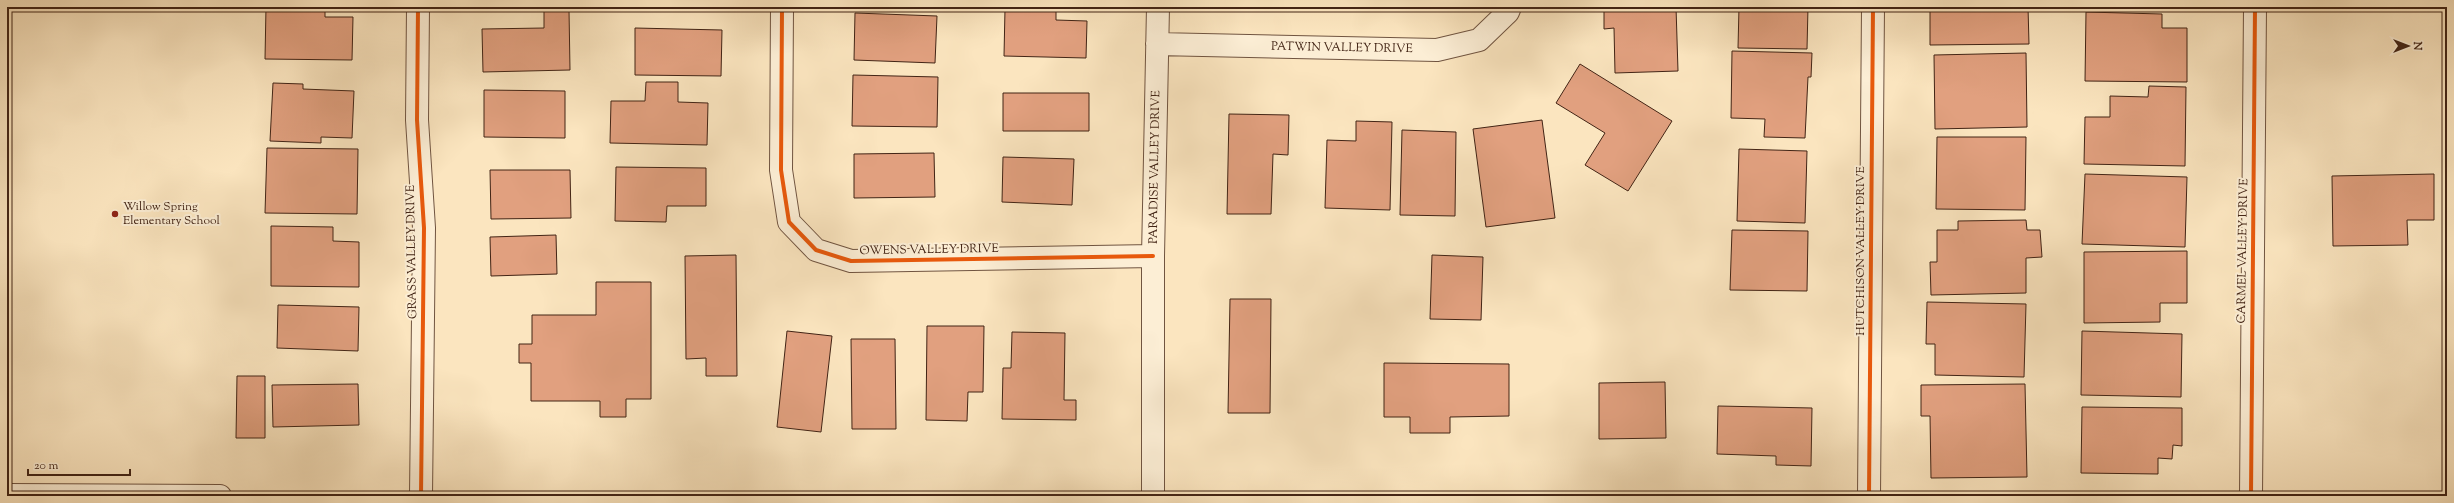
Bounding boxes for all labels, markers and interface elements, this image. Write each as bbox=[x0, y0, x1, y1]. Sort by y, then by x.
north arrow bbox=[2388, 26, 2428, 66]
street label: PATWIN VALLEY DRIVE bbox=[1271, 38, 1414, 58]
text: N bbox=[2409, 41, 2425, 51]
street label: PARADISE VALLEY DRIVE bbox=[1145, 89, 1165, 244]
street label: HUTCHISON VALLEY DRIVE bbox=[1852, 165, 1870, 336]
street label: CARMEL VALLEY DRIVE bbox=[2233, 178, 2253, 324]
street label: GRASS VALLEY DRIVE bbox=[402, 184, 422, 319]
place label: Willow Spring Elementary School bbox=[123, 198, 220, 230]
marker: Willow Spring Elementary School bbox=[110, 209, 120, 219]
street label: OWENS VALLEY DRIVE bbox=[859, 240, 1000, 260]
scale bar bbox=[28, 451, 130, 477]
text: 20 m bbox=[34, 457, 59, 475]

